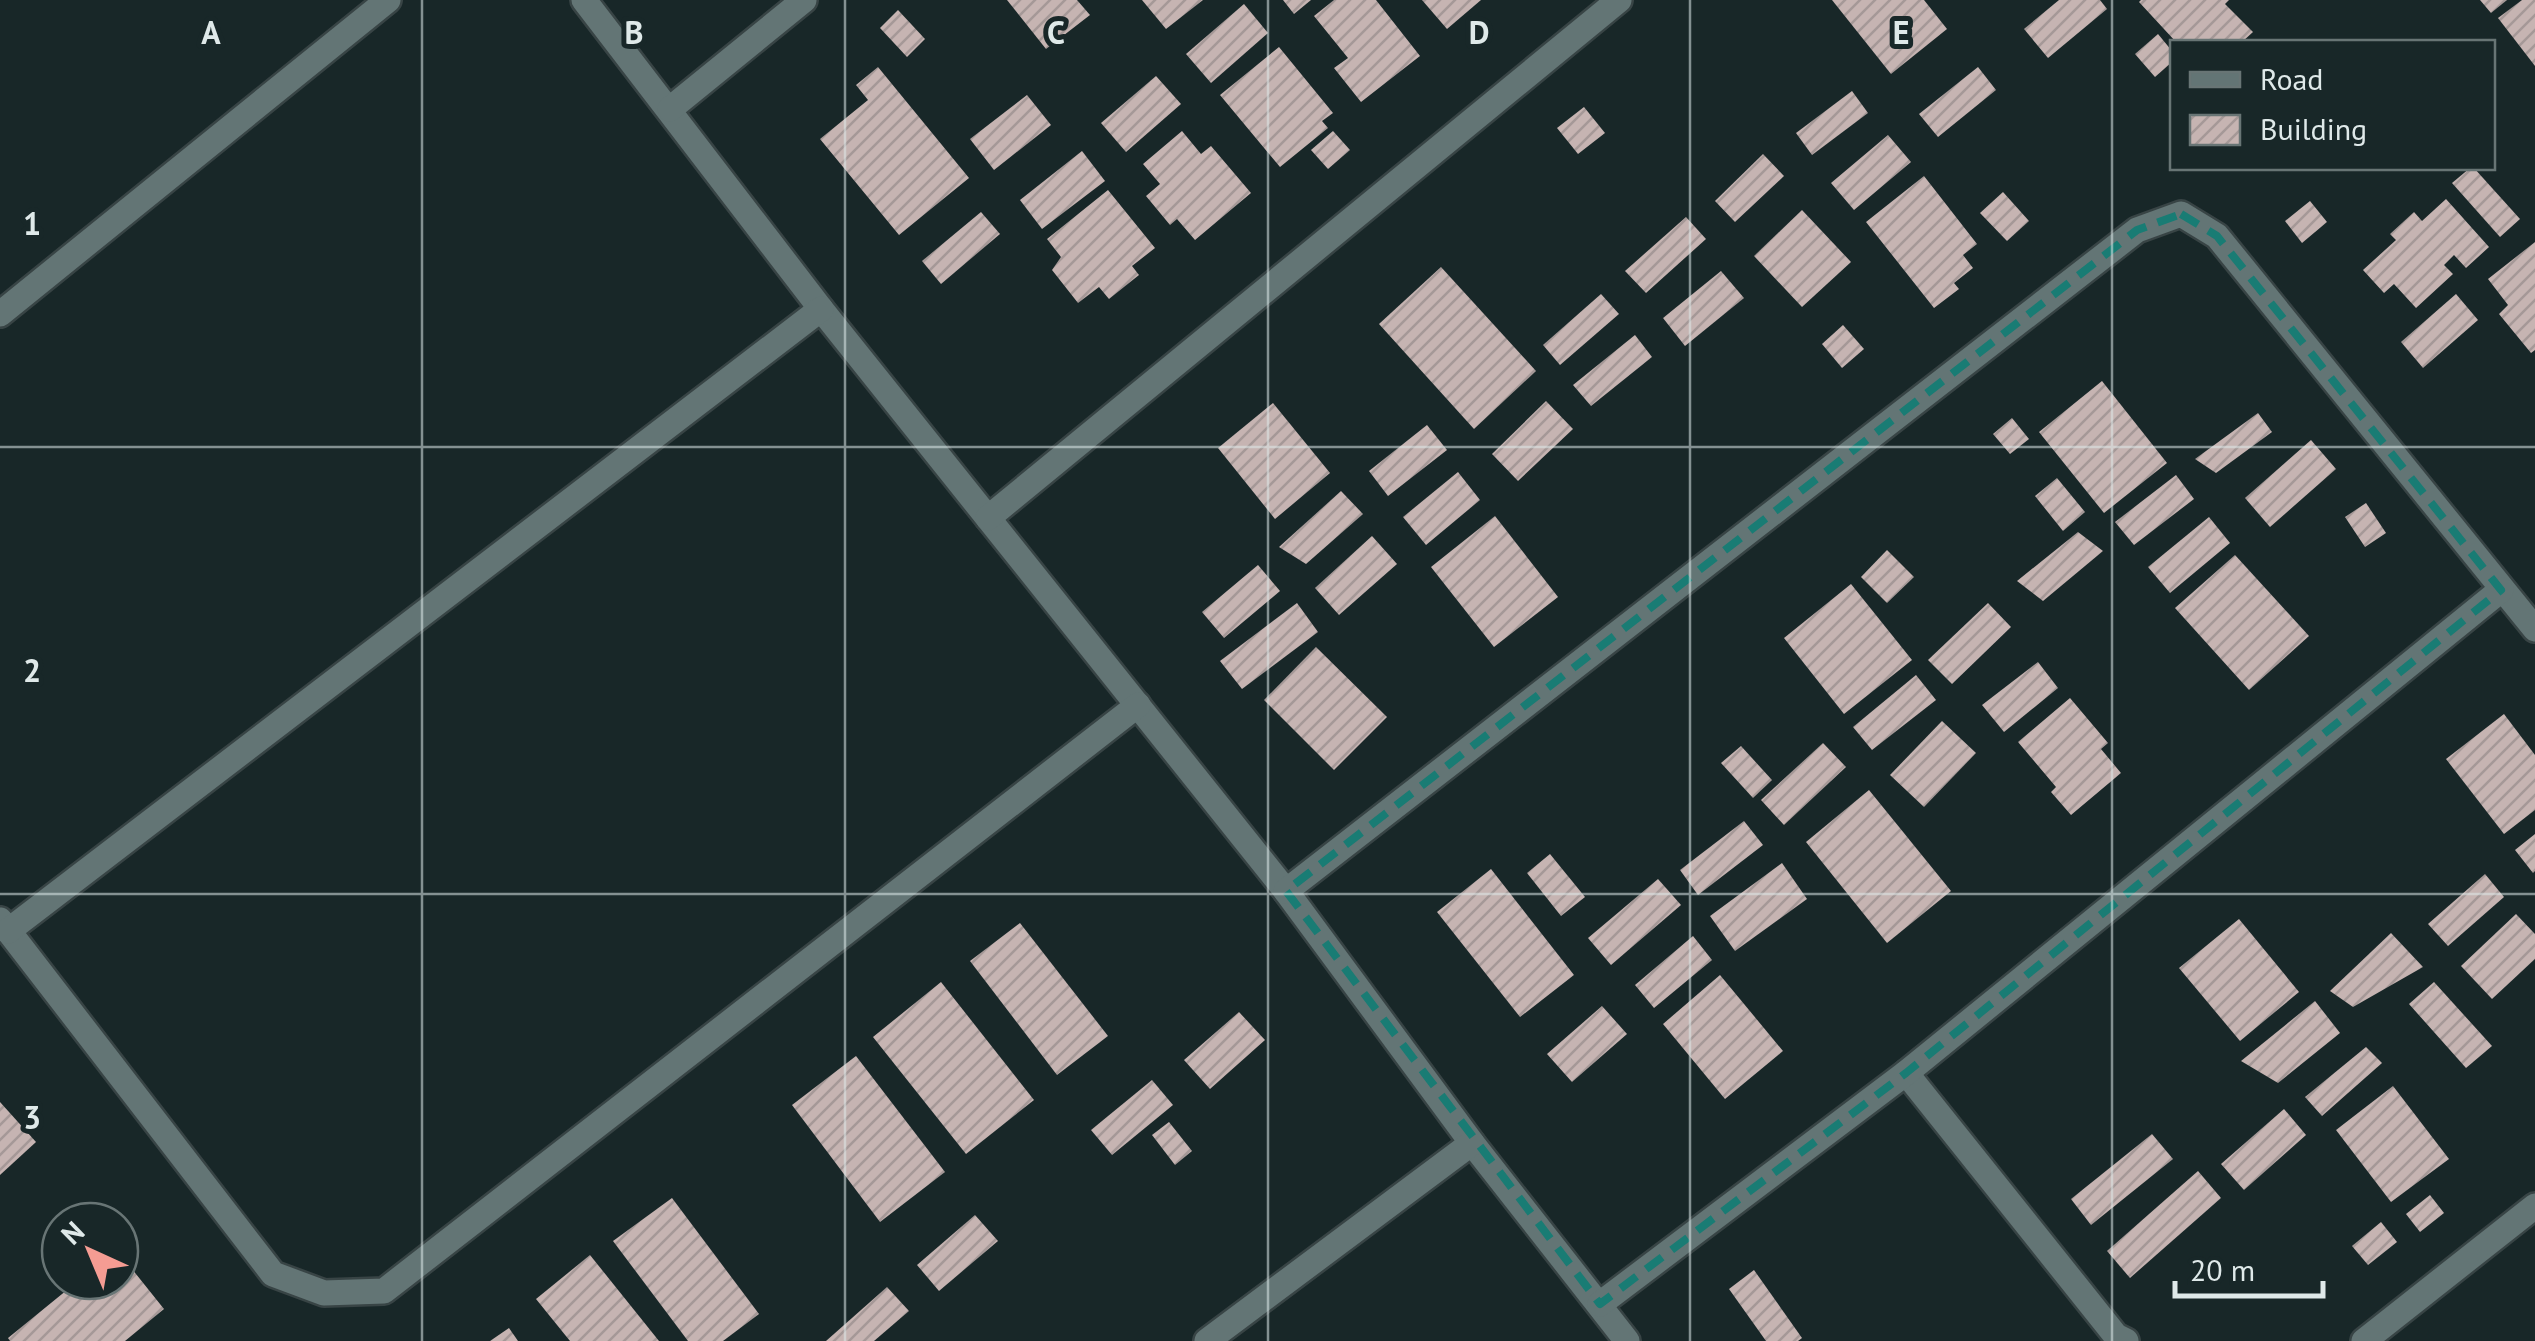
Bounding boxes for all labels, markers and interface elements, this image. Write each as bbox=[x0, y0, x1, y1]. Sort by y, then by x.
text: A bbox=[201, 11, 221, 53]
text: B bbox=[625, 11, 643, 53]
text: C bbox=[1047, 11, 1065, 53]
text: D bbox=[1469, 11, 1489, 53]
text: E bbox=[1893, 11, 1909, 53]
legend bbox=[2170, 40, 2495, 170]
text: Road bbox=[2260, 59, 2324, 98]
text: Building bbox=[2260, 109, 2367, 148]
text: 1 bbox=[23, 202, 41, 244]
text: 2 bbox=[23, 649, 41, 691]
text: 3 bbox=[23, 1096, 41, 1138]
north arrow bbox=[40, 1201, 140, 1301]
text: N bbox=[53, 1213, 92, 1252]
scale bar bbox=[2175, 1236, 2322, 1298]
text: 20 m bbox=[2190, 1250, 2255, 1289]

